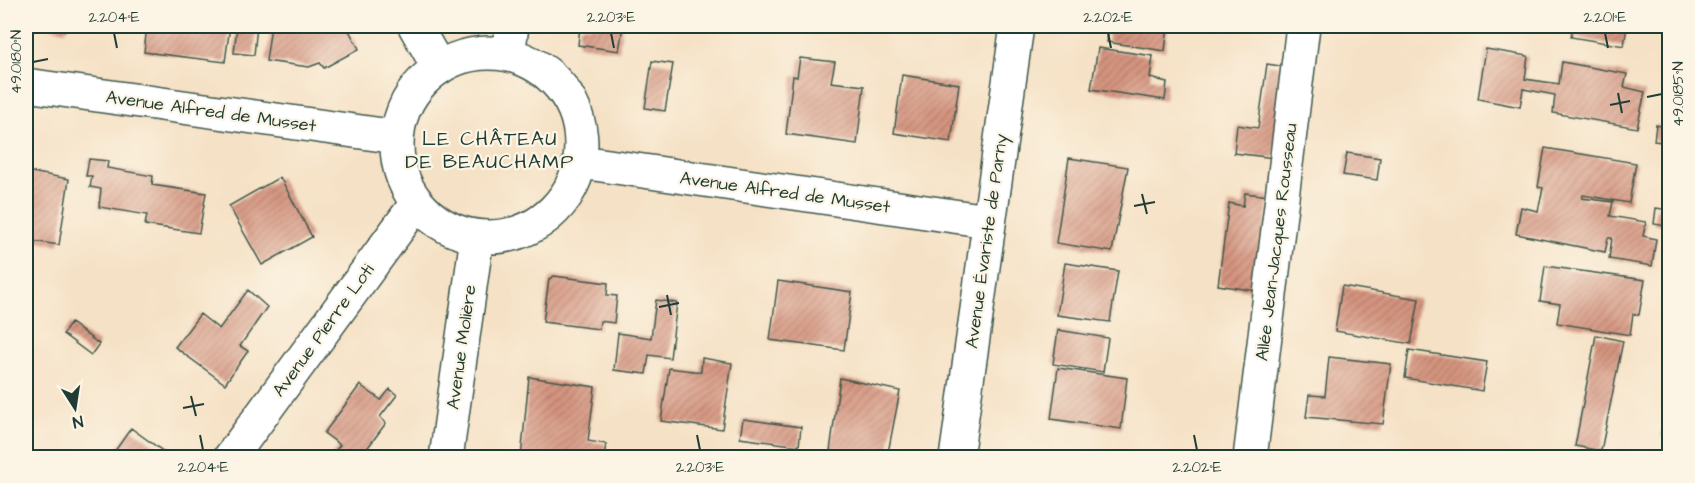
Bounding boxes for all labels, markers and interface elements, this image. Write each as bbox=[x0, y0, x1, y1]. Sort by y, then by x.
text: 2.204°E bbox=[88, 7, 140, 28]
text: 2.203°E bbox=[587, 7, 635, 28]
text: 2.202°E bbox=[1083, 7, 1133, 28]
text: 2.201°E bbox=[1584, 7, 1627, 28]
text: 49.0180°N bbox=[6, 30, 27, 94]
text: 49.0185°N bbox=[1668, 61, 1689, 127]
street label: Avenue Alfred de Musset bbox=[104, 84, 318, 139]
street label: Allée Jean-Jacques Rousseau bbox=[1249, 122, 1303, 362]
district label: LE CHÂTEAU DE BEAUCHAMP bbox=[405, 125, 575, 176]
street label: Avenue Évariste de Parny bbox=[959, 132, 1015, 350]
street label: Avenue Alfred de Musset bbox=[678, 165, 892, 220]
street label: Avenue Pierre Loti bbox=[267, 258, 380, 402]
street label: Avenue Molière bbox=[440, 283, 483, 411]
north arrow bbox=[45, 378, 105, 438]
text: N bbox=[71, 410, 85, 433]
text: 2.204°E bbox=[177, 457, 229, 478]
text: 2.203°E bbox=[676, 457, 724, 478]
text: 2.202°E bbox=[1172, 457, 1222, 478]

